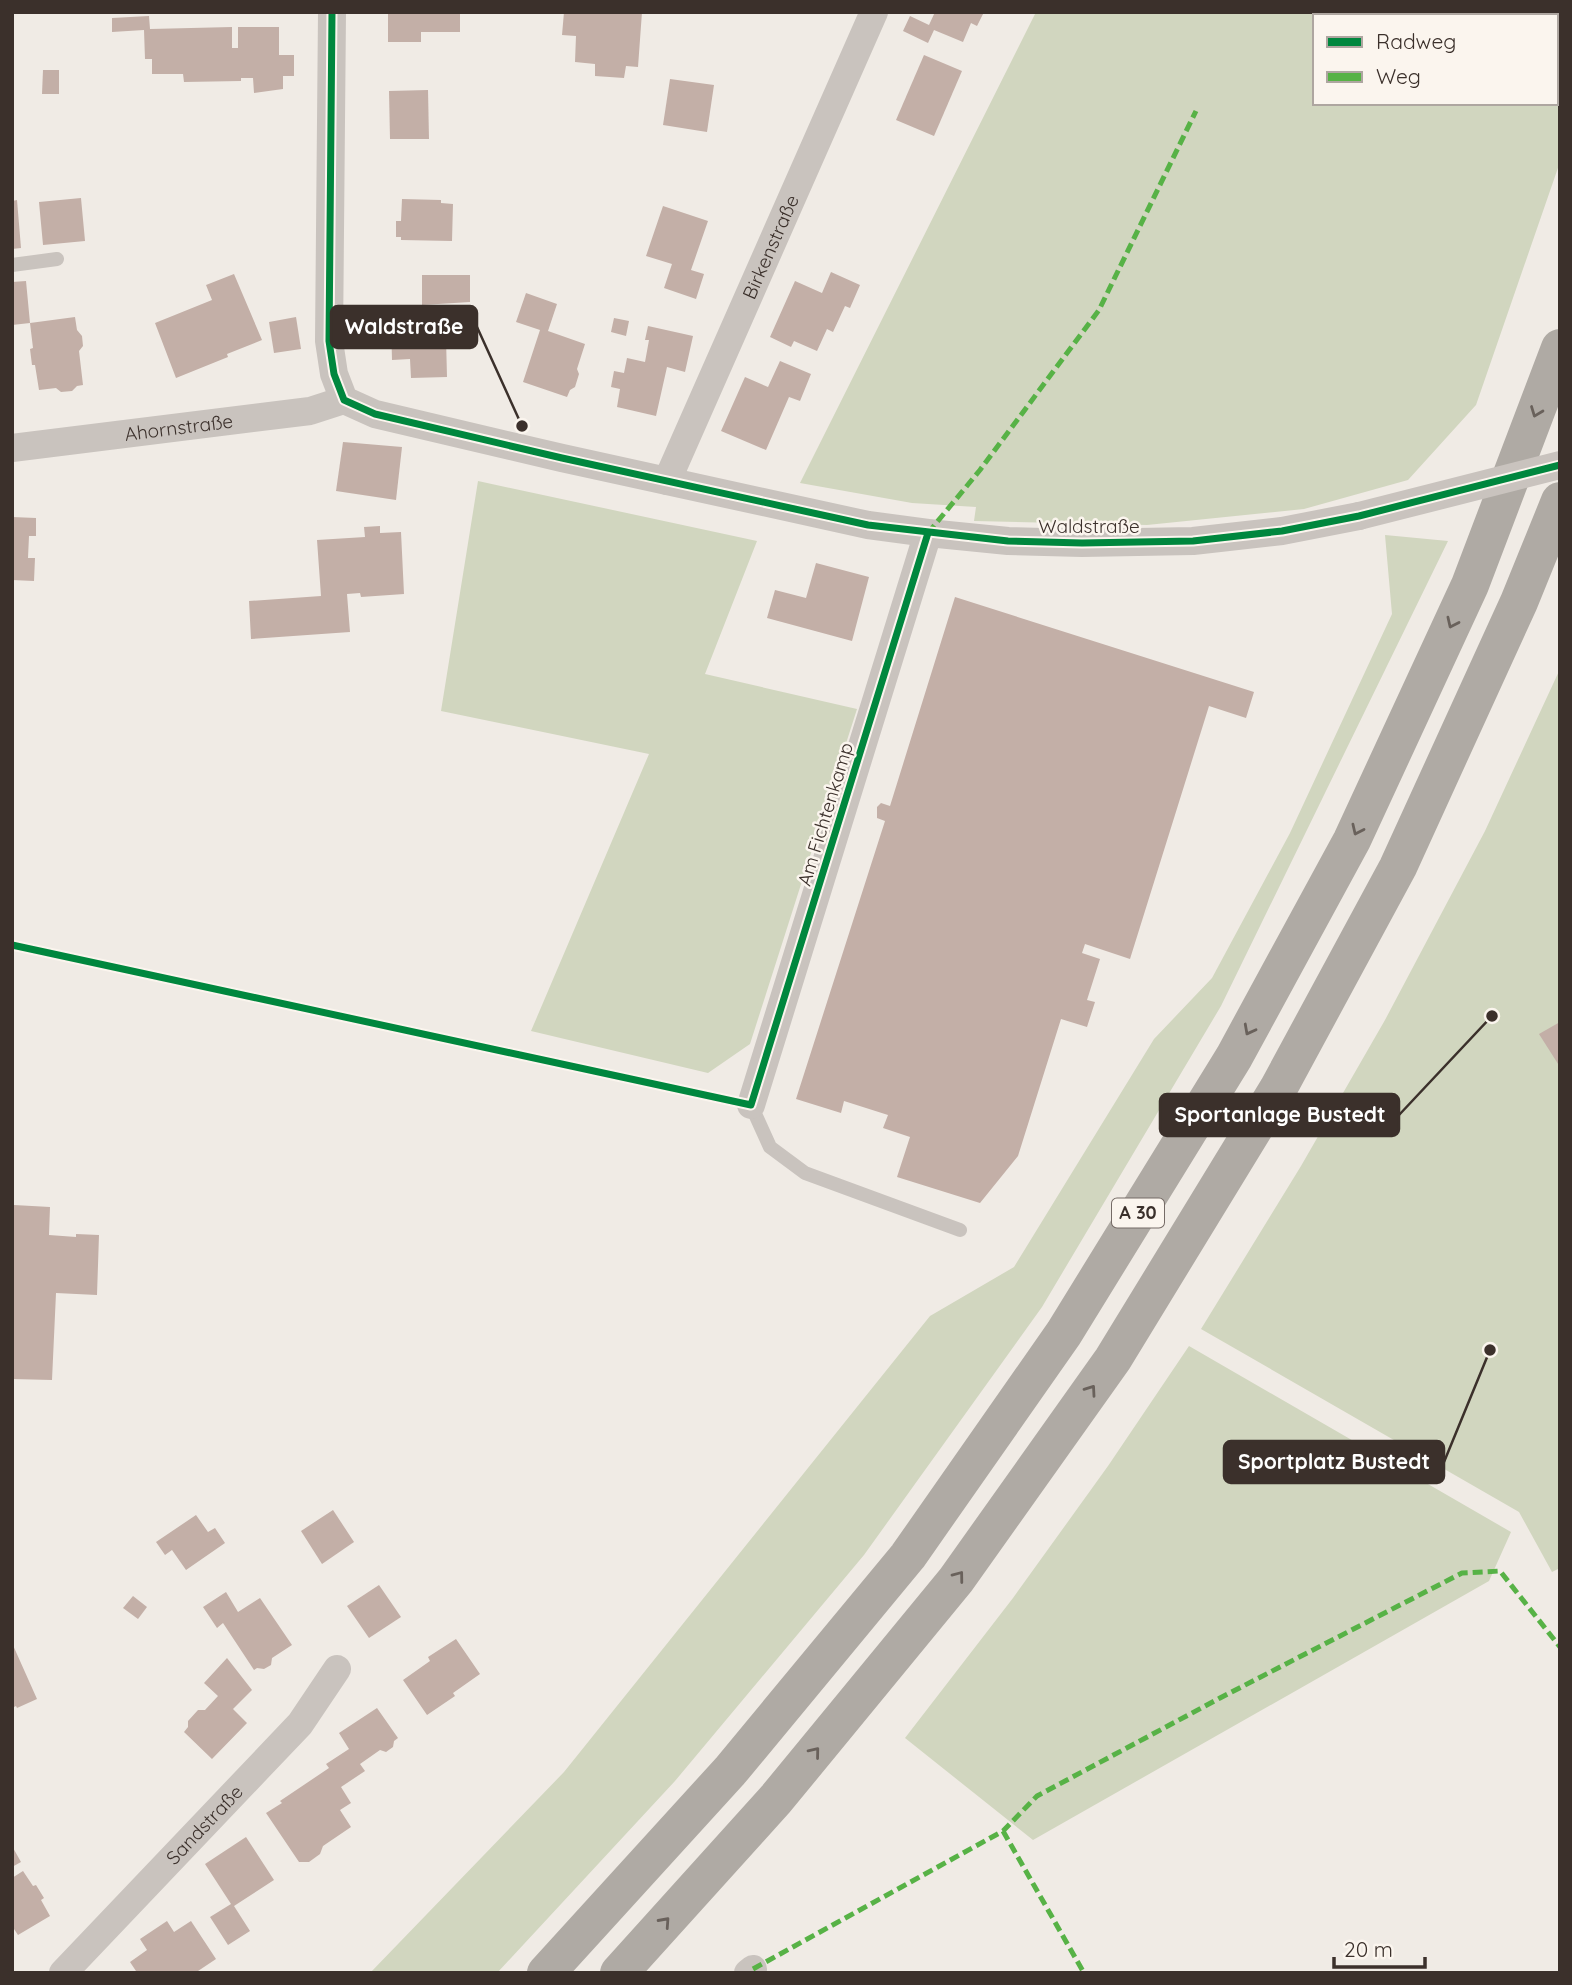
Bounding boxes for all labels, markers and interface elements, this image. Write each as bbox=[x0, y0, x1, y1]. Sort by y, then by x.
legend bbox=[1313, 14, 1558, 105]
text: Radweg bbox=[1376, 28, 1456, 54]
text: Weg bbox=[1376, 63, 1421, 89]
street label: Birkenstraße bbox=[737, 191, 804, 303]
callout: Waldstraße bbox=[331, 306, 477, 348]
text: Waldstraße bbox=[345, 313, 463, 339]
one-way arrow bbox=[1530, 405, 1544, 417]
street label: Ahornstraße bbox=[123, 409, 234, 446]
street label: Waldstraße bbox=[1038, 514, 1140, 538]
one-way arrow bbox=[1446, 616, 1460, 629]
street label: Am Fichtenkamp bbox=[792, 739, 858, 889]
one-way arrow bbox=[1351, 823, 1365, 835]
one-way arrow bbox=[1244, 1023, 1257, 1036]
callout: Sportanlage Bustedt bbox=[1160, 1094, 1399, 1136]
text: Sportanlage Bustedt bbox=[1174, 1101, 1386, 1127]
road number: A 30 bbox=[1112, 1198, 1164, 1228]
one-way arrow bbox=[1083, 1385, 1095, 1398]
callout: Sportplatz Bustedt bbox=[1224, 1441, 1444, 1483]
text: Sportplatz Bustedt bbox=[1238, 1448, 1430, 1474]
one-way arrow bbox=[951, 1571, 963, 1583]
one-way arrow bbox=[807, 1747, 819, 1760]
street label: Sandstraße bbox=[161, 1780, 248, 1869]
one-way arrow bbox=[656, 1917, 669, 1930]
scale bar bbox=[1334, 1926, 1425, 1970]
text: 20 m bbox=[1344, 1936, 1393, 1962]

